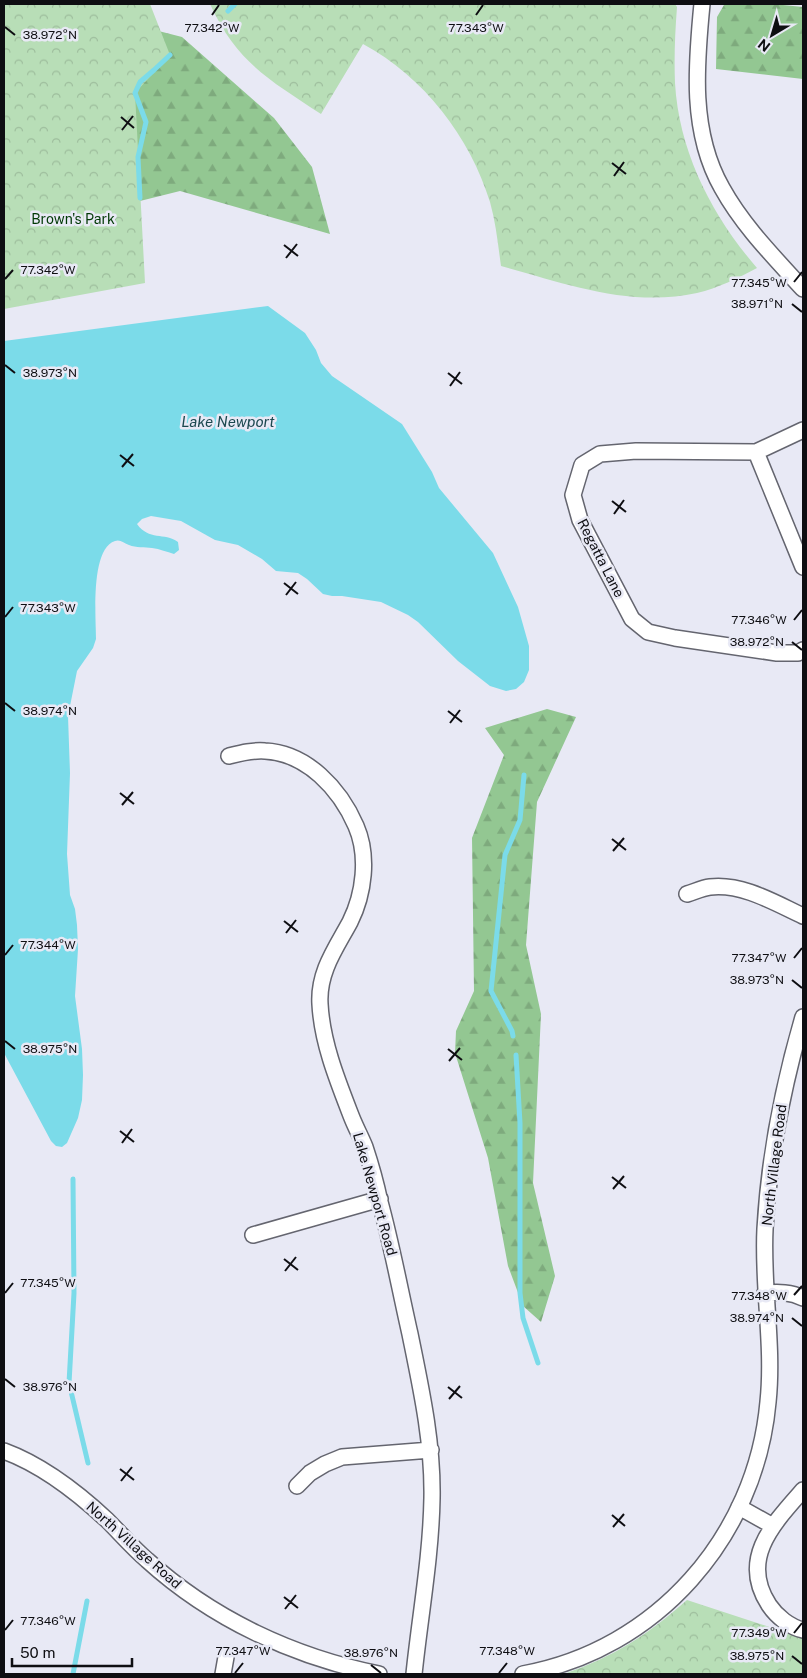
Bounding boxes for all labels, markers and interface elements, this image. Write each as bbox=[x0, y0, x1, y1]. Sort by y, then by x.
north arrow bbox=[747, 10, 797, 60]
text: 77.342°W bbox=[184, 21, 240, 35]
text: 77.343°W bbox=[448, 21, 504, 35]
text: 38.972°N bbox=[23, 28, 77, 42]
text: N bbox=[755, 36, 773, 55]
park label: Brown's Park bbox=[31, 211, 115, 227]
text: 77.342°W bbox=[20, 263, 76, 277]
text: 77.345°W bbox=[731, 276, 787, 290]
text: 38.971°N bbox=[731, 297, 783, 311]
text: 38.973°N bbox=[23, 366, 77, 380]
water label: Lake Newport bbox=[181, 413, 275, 430]
street label: Regatta Lane bbox=[574, 516, 628, 600]
text: 77.343°W bbox=[20, 601, 76, 615]
text: 77.346°W bbox=[731, 613, 787, 627]
text: 38.972°N bbox=[730, 635, 784, 649]
text: 38.974°N bbox=[23, 704, 77, 718]
text: 77.344°W bbox=[20, 938, 76, 952]
text: 77.347°W bbox=[731, 951, 787, 965]
text: 38.973°N bbox=[730, 973, 784, 987]
text: 38.975°N bbox=[23, 1042, 77, 1056]
street label: North Village Road bbox=[759, 1103, 789, 1227]
street label: Lake Newport Road bbox=[350, 1131, 400, 1257]
text: 77.345°W bbox=[20, 1276, 76, 1290]
text: 77.348°W bbox=[731, 1289, 787, 1303]
text: 38.974°N bbox=[730, 1311, 784, 1325]
text: 38.976°N bbox=[23, 1380, 77, 1394]
street label: North Village Road bbox=[83, 1498, 185, 1592]
text: 77.346°W bbox=[20, 1614, 76, 1628]
text: 77.349°W bbox=[731, 1626, 787, 1640]
scale bar bbox=[12, 1636, 132, 1668]
text: 50 m bbox=[20, 1644, 55, 1661]
text: 77.347°W bbox=[215, 1644, 271, 1658]
text: 77.348°W bbox=[479, 1644, 535, 1658]
text: 38.976°N bbox=[344, 1646, 398, 1660]
text: 38.975°N bbox=[730, 1649, 784, 1663]

